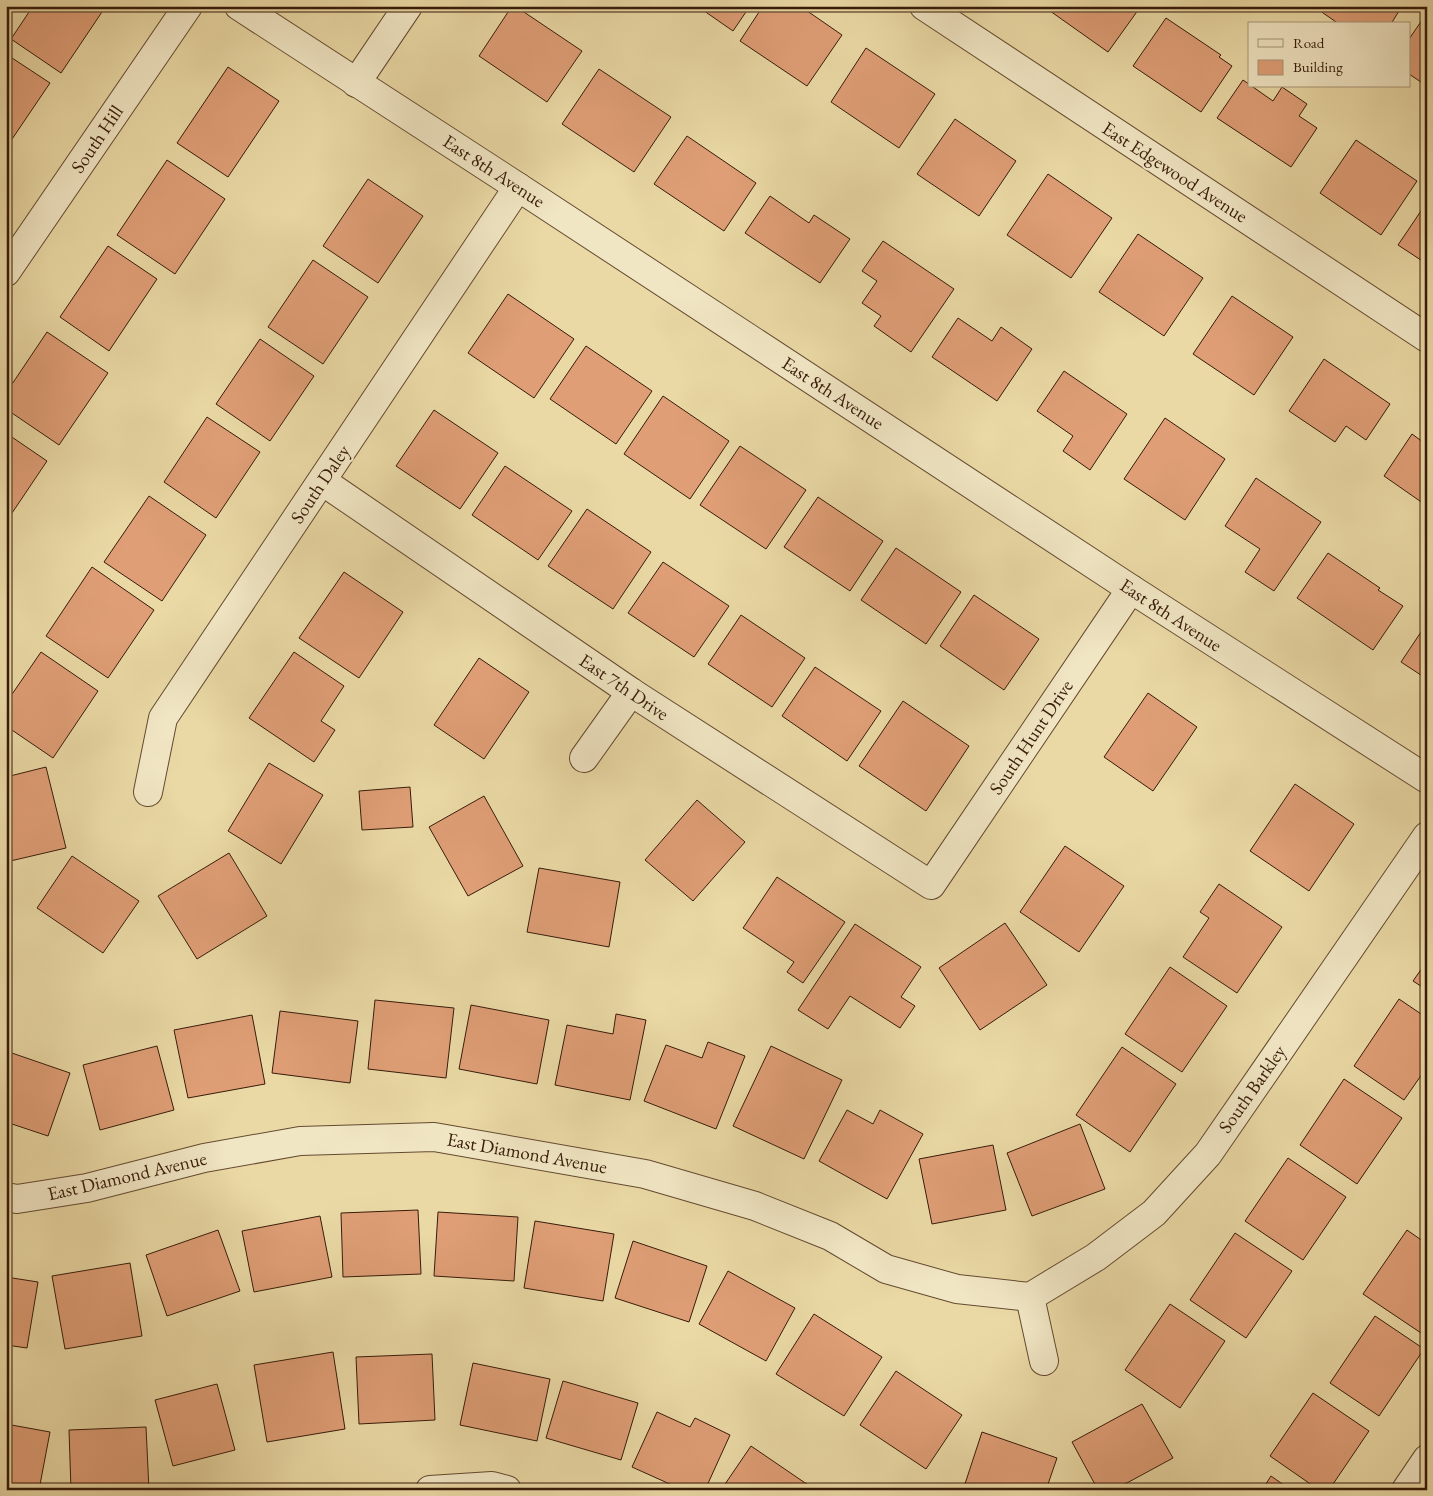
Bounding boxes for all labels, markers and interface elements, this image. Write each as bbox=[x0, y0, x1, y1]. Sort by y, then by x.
legend bbox=[1248, 22, 1410, 88]
text: Road bbox=[1293, 33, 1325, 52]
text: Building bbox=[1293, 57, 1343, 76]
street label: South Hill bbox=[65, 100, 129, 178]
street label: East Edgewood Avenue bbox=[1098, 116, 1252, 228]
street label: East 8th Avenue bbox=[438, 129, 550, 213]
street label: East 8th Avenue bbox=[777, 351, 889, 435]
street label: South Daley bbox=[284, 439, 356, 528]
street label: East 8th Avenue bbox=[1115, 573, 1227, 657]
street label: East 7th Drive bbox=[574, 648, 674, 726]
street label: South Hunt Drive bbox=[983, 675, 1079, 799]
street label: South Barkley bbox=[1212, 1039, 1292, 1138]
street label: East Diamond Avenue bbox=[445, 1127, 609, 1179]
street label: East Diamond Avenue bbox=[45, 1146, 209, 1206]

